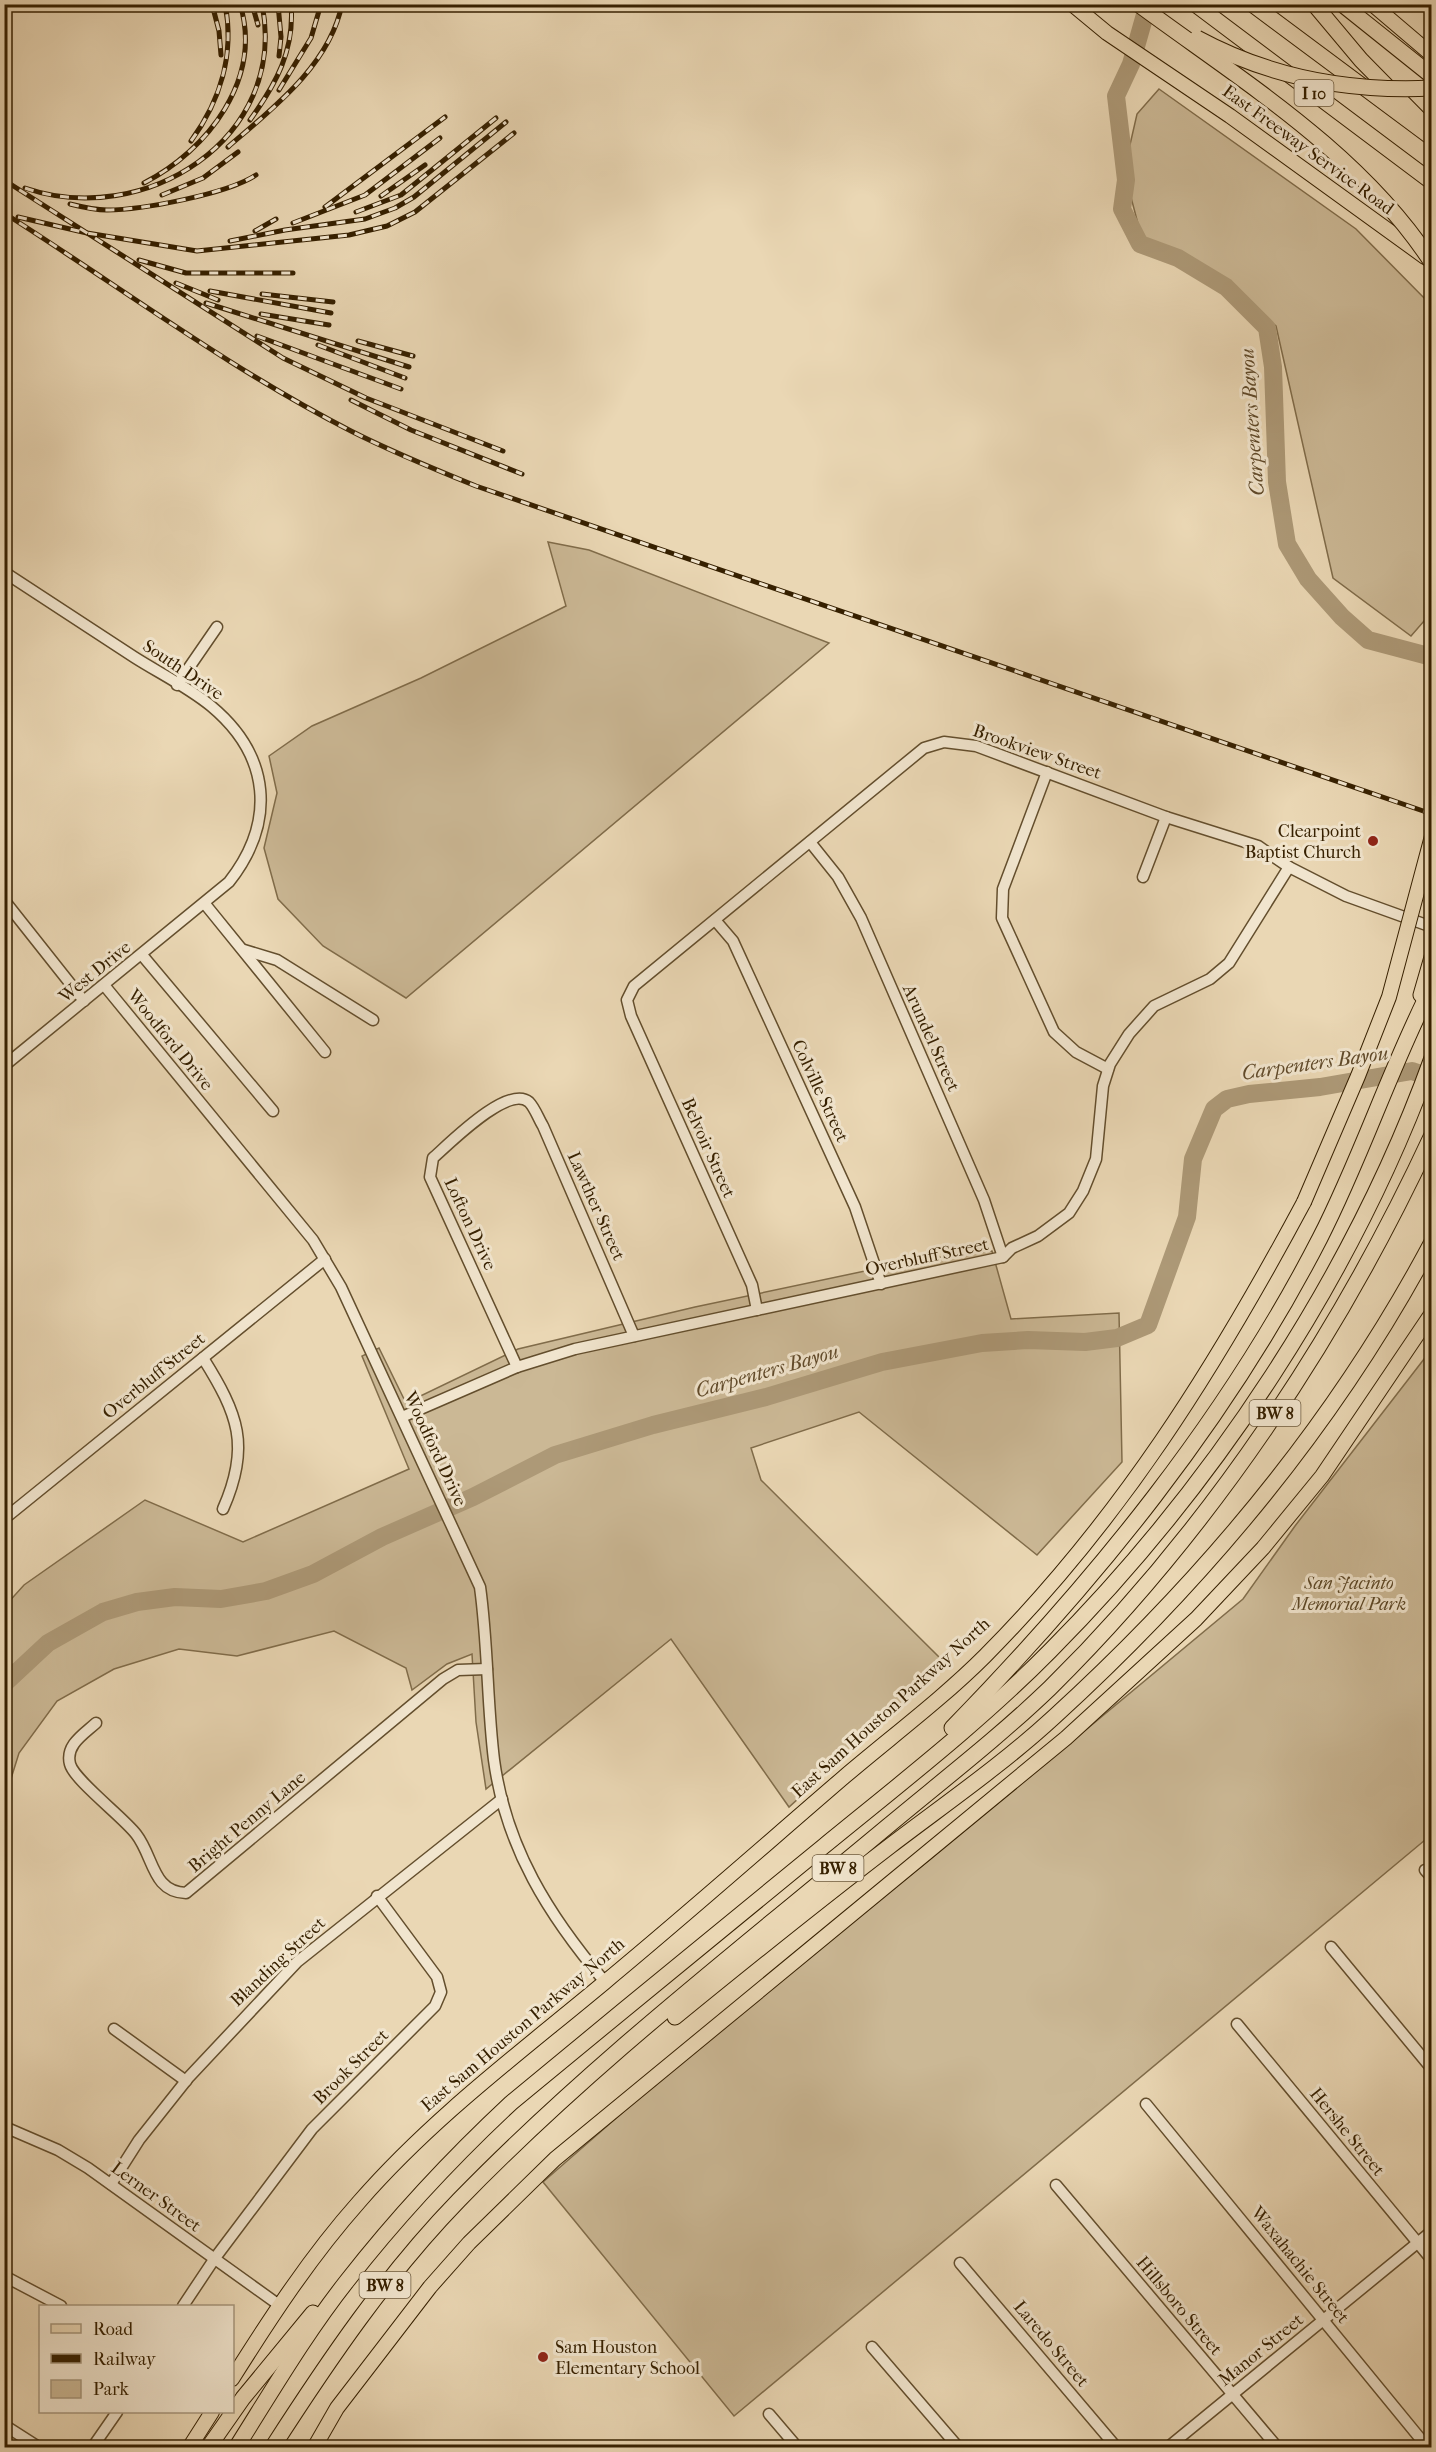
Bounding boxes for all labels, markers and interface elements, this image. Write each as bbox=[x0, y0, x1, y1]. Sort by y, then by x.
road number: I 10 bbox=[1294, 80, 1334, 106]
street label: East Freeway Service Road bbox=[1218, 81, 1398, 219]
water label: Carpenters Bayou bbox=[1235, 348, 1269, 496]
street label: South Drive bbox=[139, 635, 227, 705]
street label: Brookview Street bbox=[970, 720, 1105, 784]
place label: Clearpoint Baptist Church bbox=[1245, 821, 1362, 863]
marker: Clearpoint Baptist Church bbox=[1366, 834, 1380, 848]
street label: West Drive bbox=[54, 937, 135, 1008]
street label: Arundel Street bbox=[898, 980, 964, 1095]
street label: Woodford Drive bbox=[122, 984, 217, 1095]
street label: Colville Street bbox=[787, 1037, 853, 1146]
water label: Carpenters Bayou bbox=[1240, 1041, 1390, 1085]
street label: Belvoir Street bbox=[677, 1095, 740, 1202]
street label: Lawther Street bbox=[563, 1148, 630, 1264]
street label: Lofton Drive bbox=[439, 1174, 501, 1274]
street label: Overbluff Street bbox=[863, 1234, 991, 1280]
street label: Overbluff Street bbox=[99, 1328, 210, 1424]
water label: Carpenters Bayou bbox=[693, 1340, 841, 1402]
street label: Woodford Drive bbox=[399, 1387, 471, 1510]
road number: BW 8 bbox=[1250, 1400, 1300, 1426]
park label: San Jacinto Memorial Park bbox=[1290, 1573, 1406, 1615]
street label: East Sam Houston Parkway North bbox=[788, 1613, 994, 1803]
street label: Bright Penny Lane bbox=[184, 1767, 310, 1877]
road number: BW 8 bbox=[812, 1855, 864, 1881]
street label: Blanding Street bbox=[226, 1912, 330, 2011]
street label: East Sam Houston Parkway North bbox=[417, 1934, 629, 2116]
street label: Brook Street bbox=[309, 2025, 393, 2109]
street label: Hershe Street bbox=[1305, 2084, 1389, 2181]
street label: Lerner Street bbox=[107, 2157, 205, 2237]
street label: Waxahachie Street bbox=[1246, 2202, 1354, 2328]
street label: Hillsboro Street bbox=[1132, 2252, 1227, 2360]
road number: BW 8 bbox=[360, 2272, 410, 2298]
street label: Laredo Street bbox=[1009, 2297, 1093, 2392]
legend bbox=[39, 2305, 234, 2413]
street label: Manor Street bbox=[1214, 2309, 1308, 2391]
text: Road bbox=[93, 2319, 133, 2340]
place label: Sam Houston Elementary School bbox=[555, 2337, 700, 2379]
text: Railway bbox=[93, 2349, 157, 2370]
marker: Sam Houston Elementary School bbox=[536, 2350, 550, 2364]
text: Park bbox=[93, 2379, 130, 2400]

